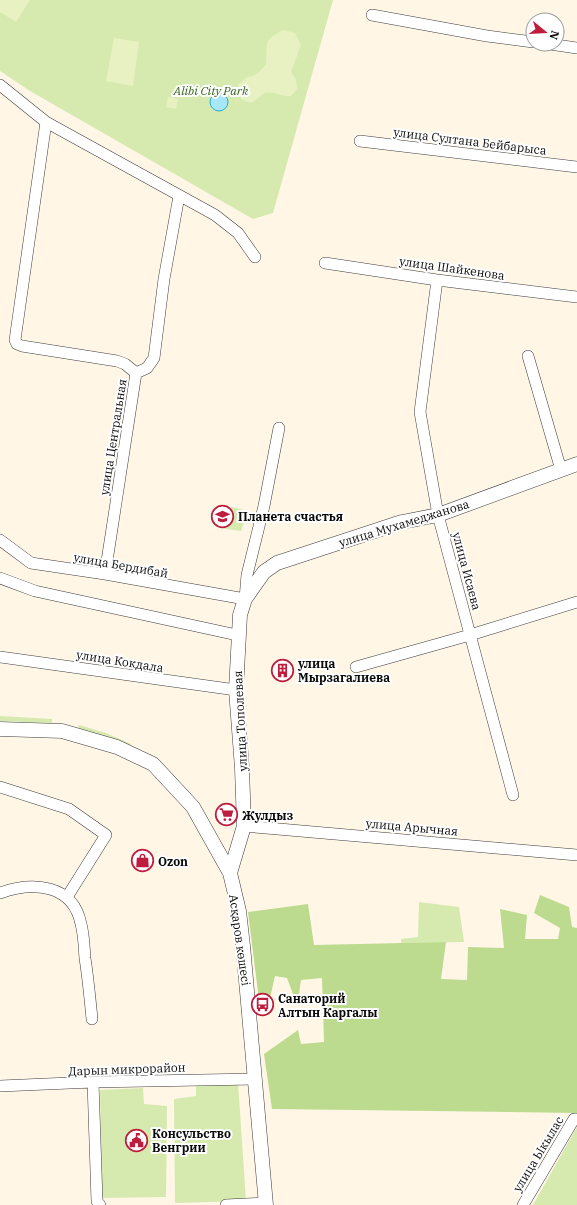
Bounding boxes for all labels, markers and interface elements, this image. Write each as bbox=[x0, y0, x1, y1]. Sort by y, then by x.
north arrow bbox=[525, 12, 565, 52]
text: N bbox=[546, 29, 563, 42]
park label: Alibi City Park bbox=[173, 83, 249, 98]
street label: улица Султана Бейбарыса bbox=[393, 124, 548, 158]
street label: улица Шайкенова bbox=[398, 253, 506, 283]
street label: улица Центральная bbox=[96, 378, 130, 496]
street label: улица Мухамеджанова bbox=[337, 496, 471, 550]
school or university icon: Планета счастья bbox=[210, 503, 236, 529]
place label: Планета счастья bbox=[238, 509, 343, 524]
street label: улица Исаева bbox=[449, 530, 485, 612]
street label: улица Бердибай bbox=[73, 549, 170, 581]
street label: улица Кокдала bbox=[75, 647, 165, 675]
place label: улица Мырзагалиева bbox=[297, 656, 390, 685]
building icon: улица Мырзагалиева bbox=[270, 657, 296, 683]
street label: улица Тополевая bbox=[230, 670, 250, 772]
supermarket icon: Жулдыз bbox=[213, 802, 239, 828]
place label: Жулдыз bbox=[242, 808, 294, 823]
street label: улица Арычная bbox=[365, 816, 459, 839]
shop icon: Ozon bbox=[130, 848, 156, 874]
place label: Ozon bbox=[158, 854, 188, 869]
street label: Асқаров көшесі bbox=[226, 893, 254, 987]
place label: Санаторий Алтын Каргалы bbox=[278, 991, 378, 1020]
bus stop icon: Санаторий Алтын Каргалы bbox=[249, 992, 275, 1018]
street label: Дарын микрорайон bbox=[68, 1059, 186, 1079]
street label: улица Ыкылас bbox=[509, 1113, 567, 1195]
place label: Консульство Венгрии bbox=[152, 1126, 231, 1155]
public building icon: Консульство Венгрии bbox=[124, 1127, 150, 1153]

